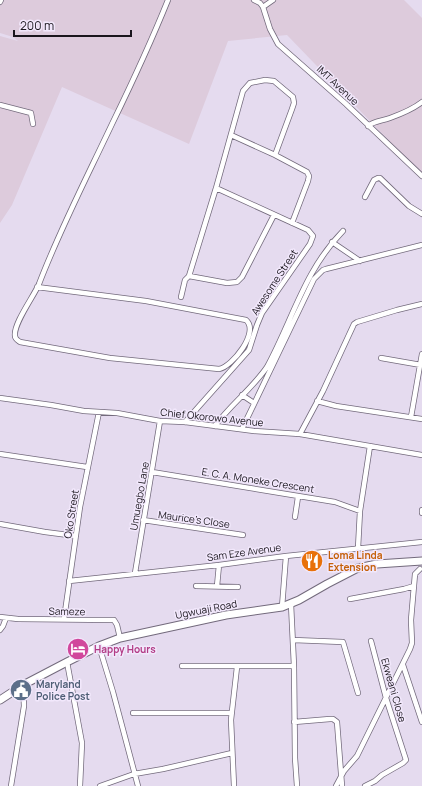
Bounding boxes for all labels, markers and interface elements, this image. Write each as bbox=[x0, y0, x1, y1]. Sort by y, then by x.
scale bar bbox=[14, 12, 131, 38]
text: 200 m bbox=[20, 17, 54, 34]
street label: IMT Avenue bbox=[314, 62, 362, 108]
street label: Awesome Street bbox=[247, 246, 301, 318]
street label: Chief Okorowo Avenue bbox=[160, 405, 264, 429]
street label: Umuegbo Lane bbox=[126, 460, 152, 531]
street label: E. C. A. Moneke Crescent bbox=[201, 464, 315, 496]
street label: Oko Street bbox=[60, 489, 82, 539]
street label: Maurice's Close bbox=[157, 507, 231, 531]
street label: Sam Eze Avenue bbox=[206, 540, 282, 564]
restaurant icon: Loma Linda Extension bbox=[299, 548, 325, 574]
place label: Loma Linda Extension bbox=[328, 548, 383, 574]
street label: Ugwuaji Road bbox=[174, 596, 238, 622]
street label: Sameze bbox=[48, 604, 86, 618]
hotel icon: Happy Hours bbox=[65, 636, 91, 662]
place label: Happy Hours bbox=[94, 642, 156, 656]
street label: Ekweani Close bbox=[378, 656, 410, 724]
public building icon: Maryland Police Post bbox=[8, 677, 34, 703]
place label: Maryland Police Post bbox=[36, 677, 90, 703]

